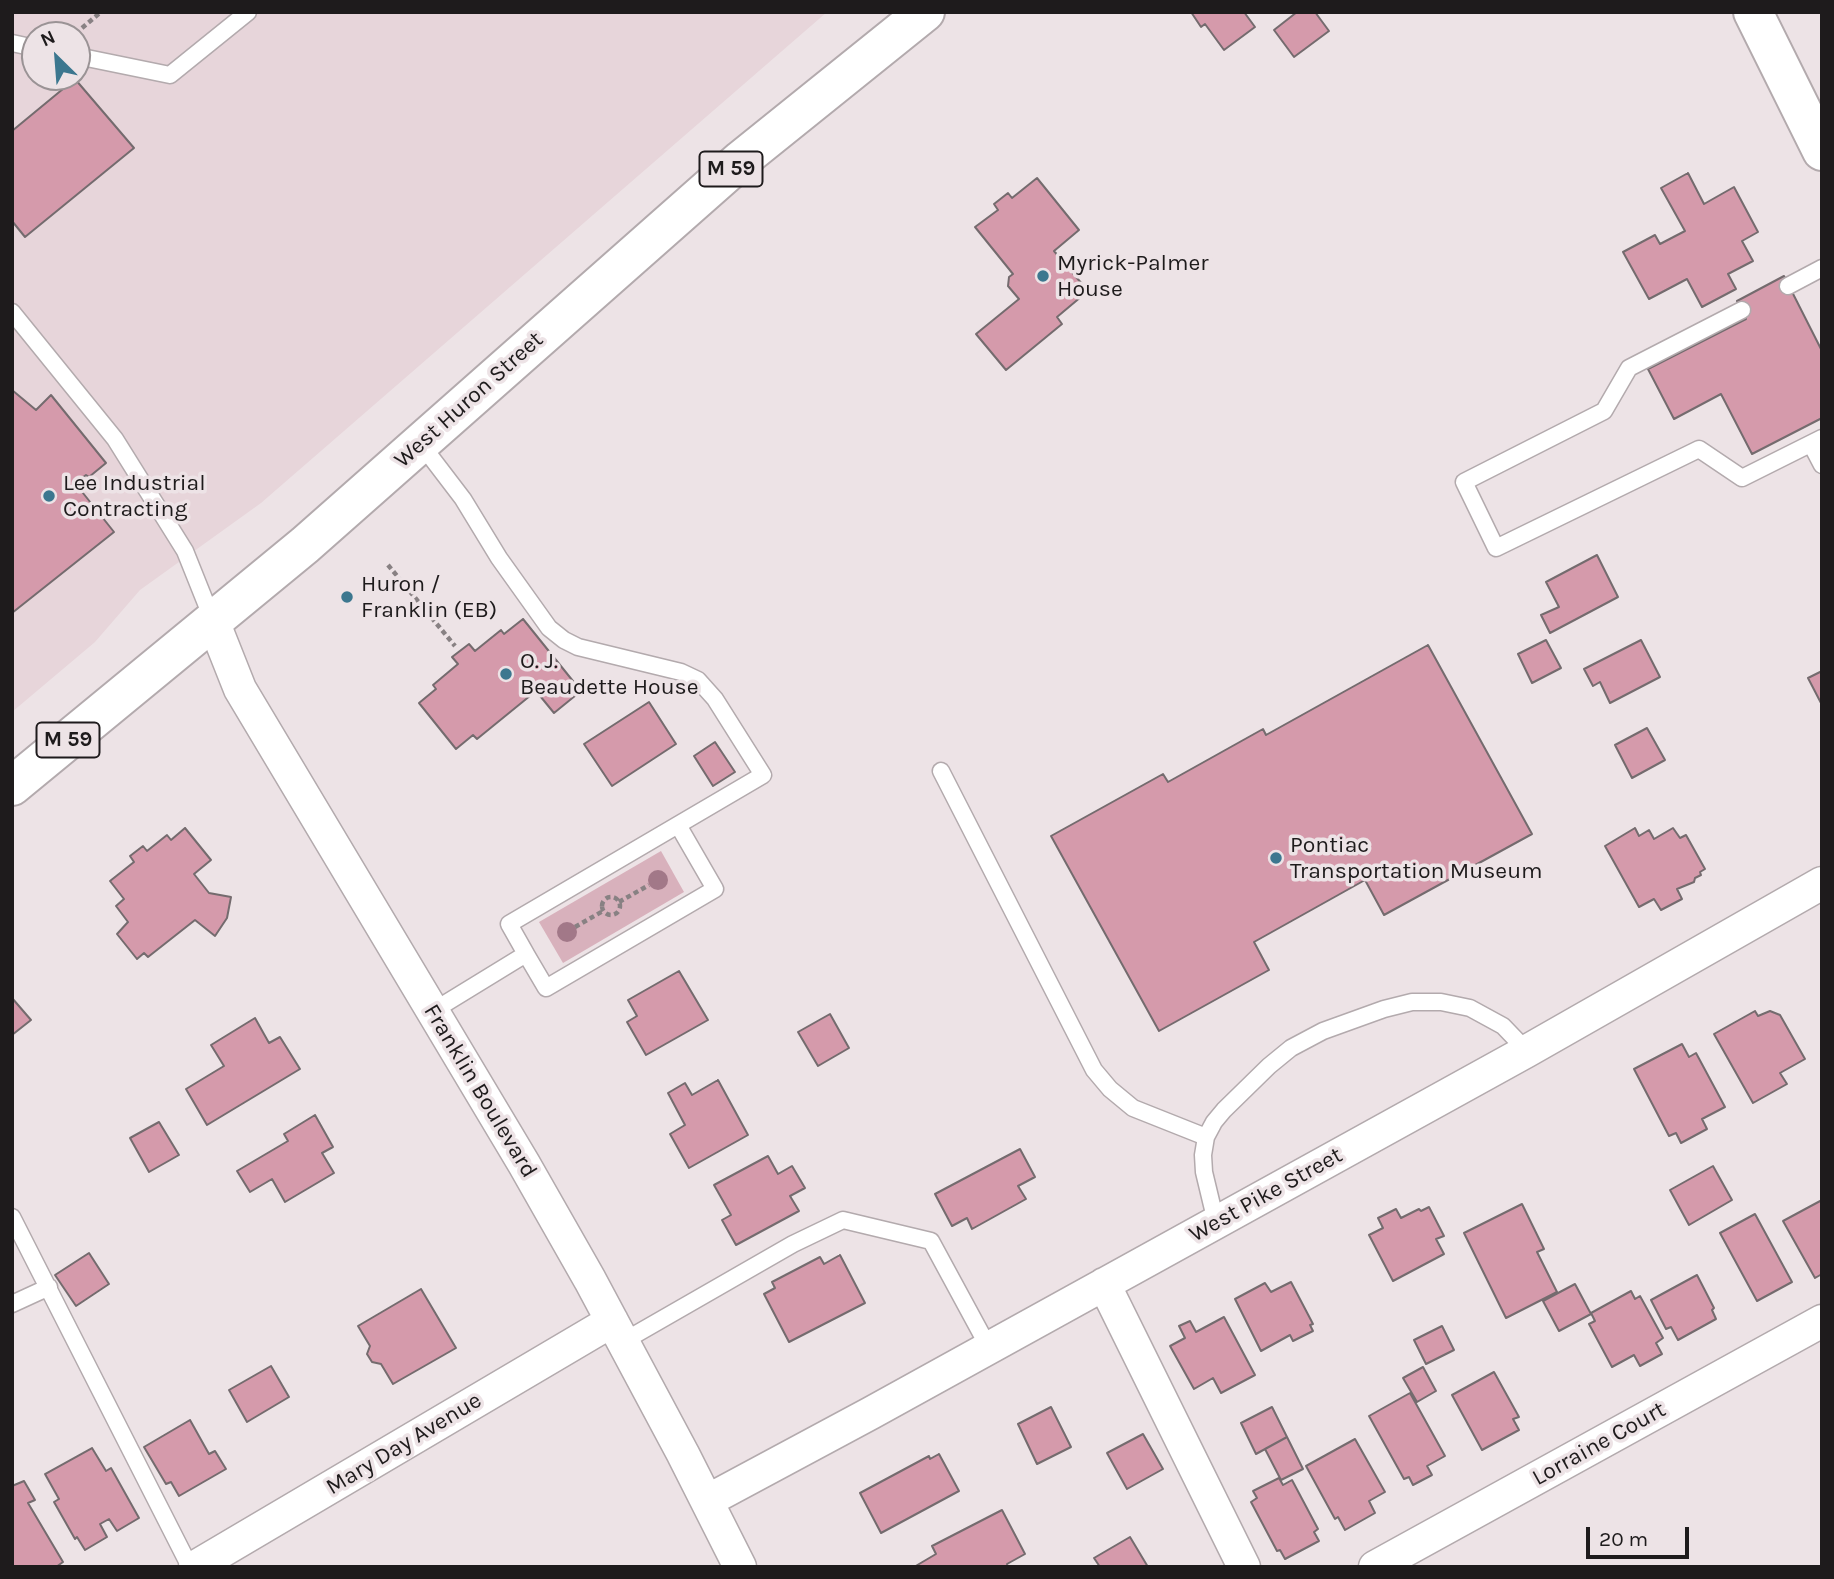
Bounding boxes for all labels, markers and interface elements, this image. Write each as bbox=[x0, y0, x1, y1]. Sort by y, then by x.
north arrow bbox=[21, 21, 91, 91]
text: N bbox=[37, 26, 59, 52]
road number: M 59 bbox=[700, 152, 762, 186]
place label: Myrick-Palmer House bbox=[1057, 249, 1209, 303]
marker: Myrick-Palmer House bbox=[1035, 268, 1051, 284]
street label: West Huron Street bbox=[389, 326, 549, 474]
place label: Lee Industrial Contracting bbox=[63, 469, 206, 523]
marker: Lee Industrial Contracting bbox=[41, 488, 57, 504]
place label: Huron / Franklin (EB) bbox=[361, 570, 497, 624]
marker: Huron / Franklin (EB) bbox=[339, 589, 355, 605]
place label: O. J. Beaudette House bbox=[520, 647, 698, 701]
marker: O. J. Beaudette House bbox=[498, 666, 514, 682]
road number: M 59 bbox=[36, 722, 100, 758]
place label: Pontiac Transportation Museum bbox=[1290, 831, 1543, 885]
marker: Pontiac Transportation Museum bbox=[1268, 850, 1284, 866]
street label: Franklin Boulevard bbox=[417, 999, 543, 1183]
street label: West Pike Street bbox=[1185, 1142, 1347, 1248]
street label: Mary Day Avenue bbox=[321, 1387, 487, 1501]
street label: Lorraine Court bbox=[1528, 1396, 1670, 1492]
scale bar bbox=[1589, 1512, 1692, 1556]
text: 20 m bbox=[1599, 1527, 1648, 1551]

